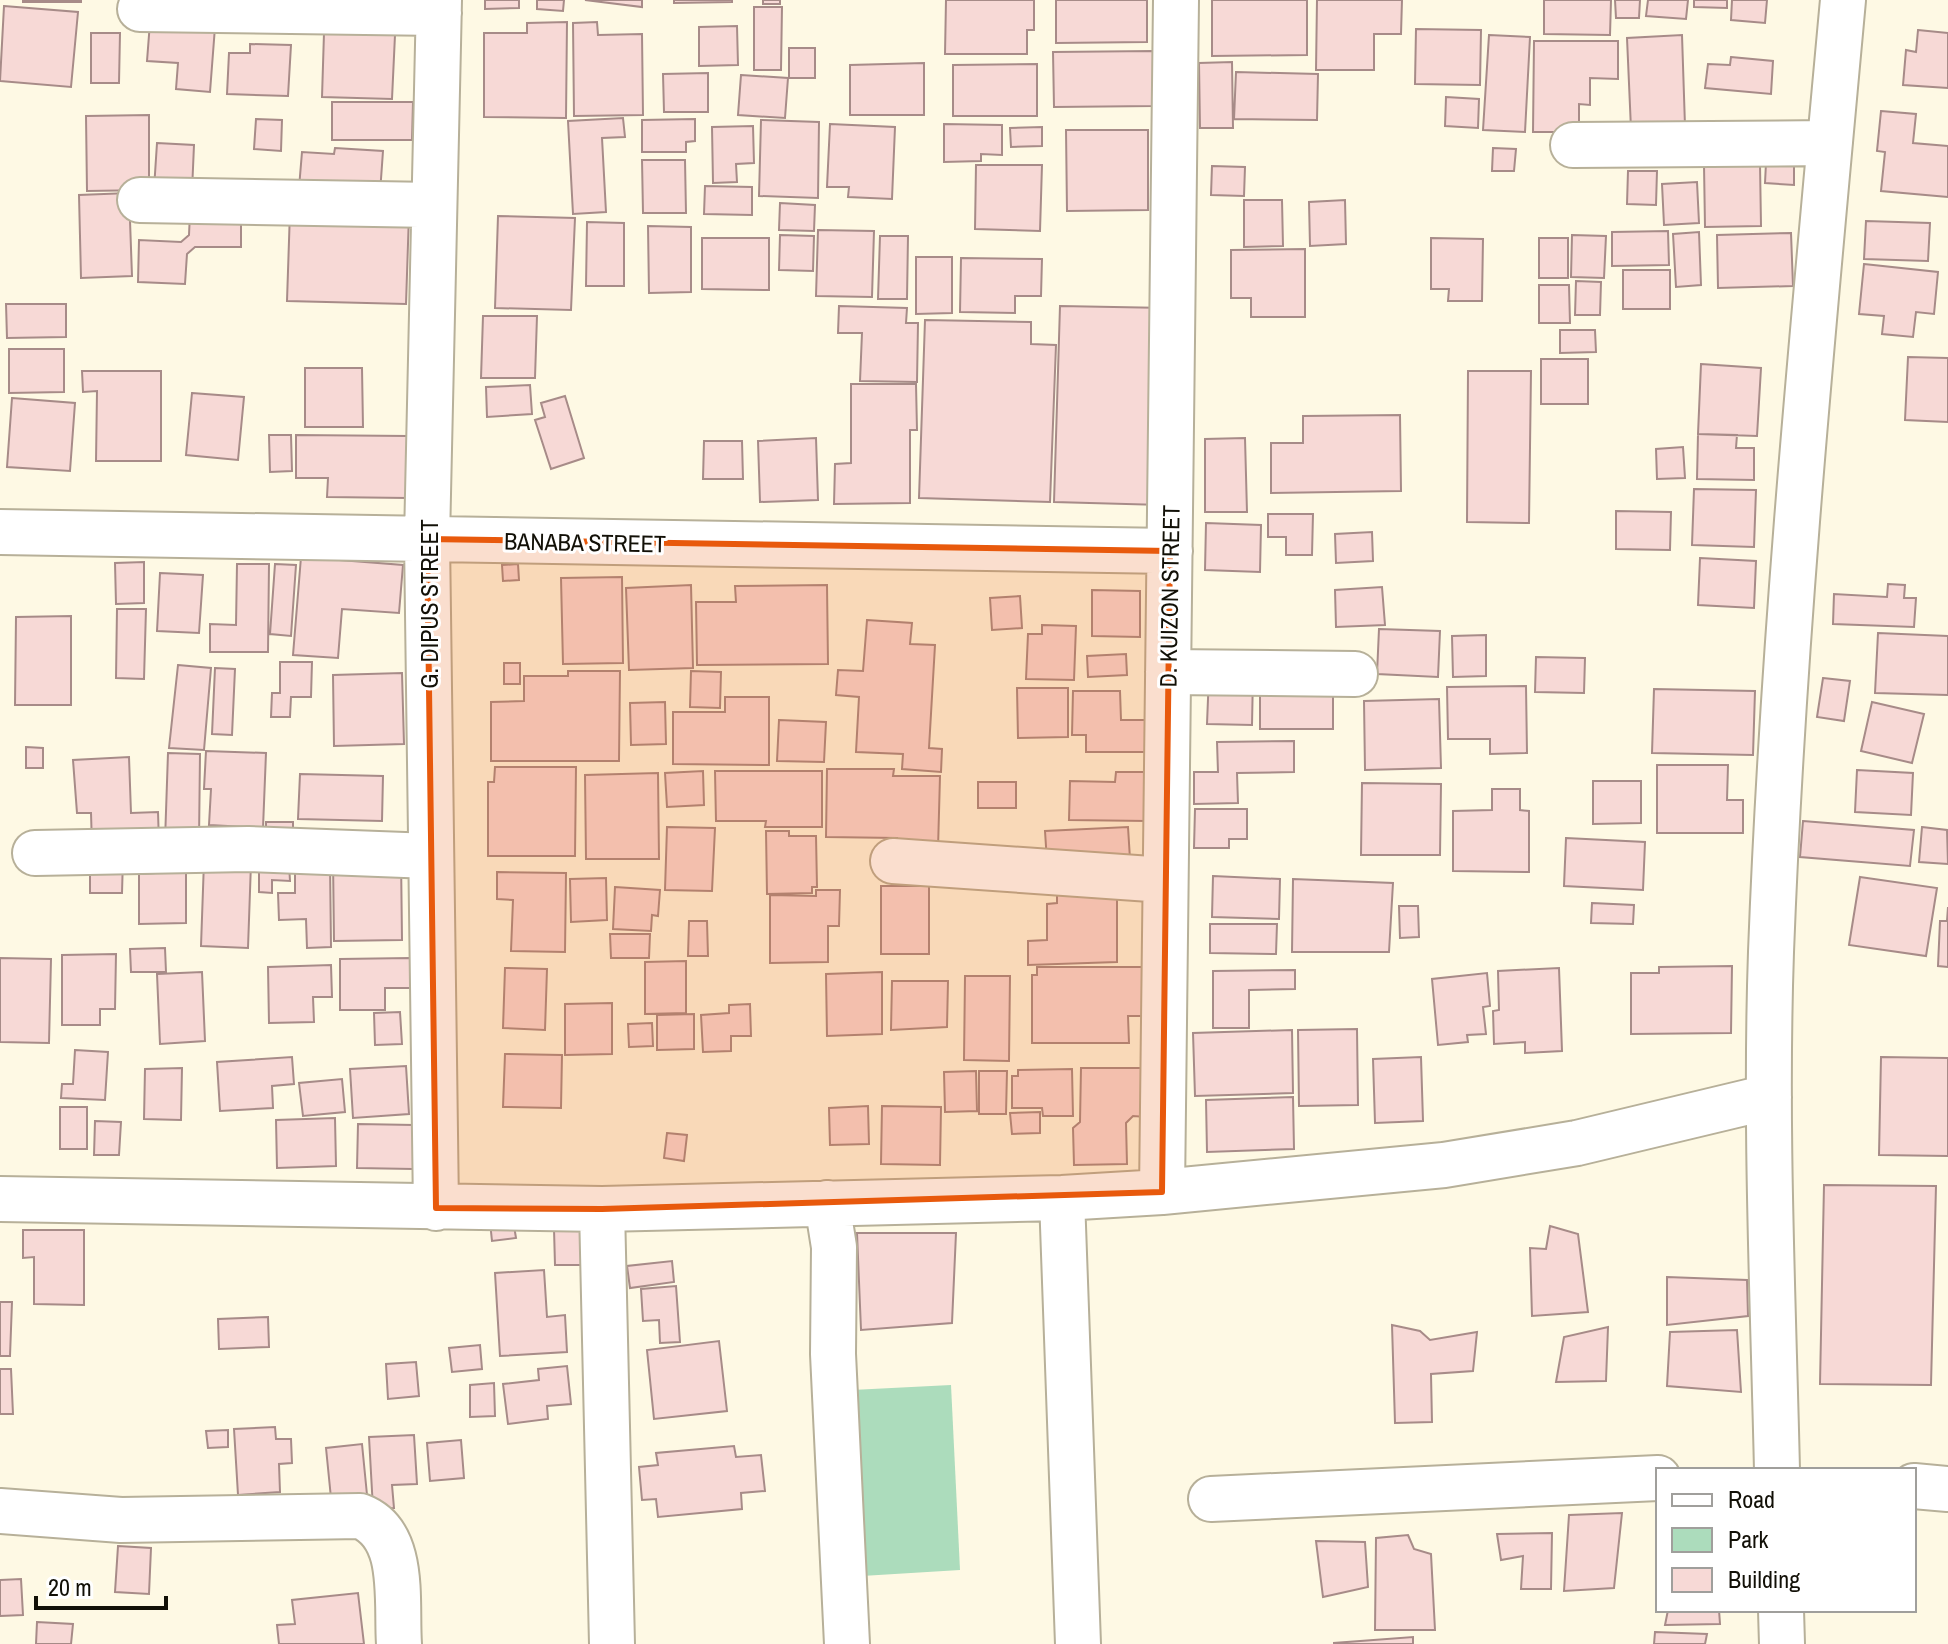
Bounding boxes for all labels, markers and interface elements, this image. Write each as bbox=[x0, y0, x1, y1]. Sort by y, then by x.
street label: D. KUIZON STREET bbox=[1151, 504, 1187, 688]
street label: G. DIPUS STREET bbox=[413, 519, 445, 689]
street label: BANABA STREET bbox=[504, 525, 666, 559]
legend bbox=[1656, 1468, 1916, 1612]
text: Road bbox=[1728, 1483, 1775, 1515]
text: Park bbox=[1728, 1523, 1769, 1555]
scale bar bbox=[36, 1560, 166, 1610]
text: Building bbox=[1728, 1563, 1800, 1595]
text: 20 m bbox=[48, 1571, 92, 1603]

